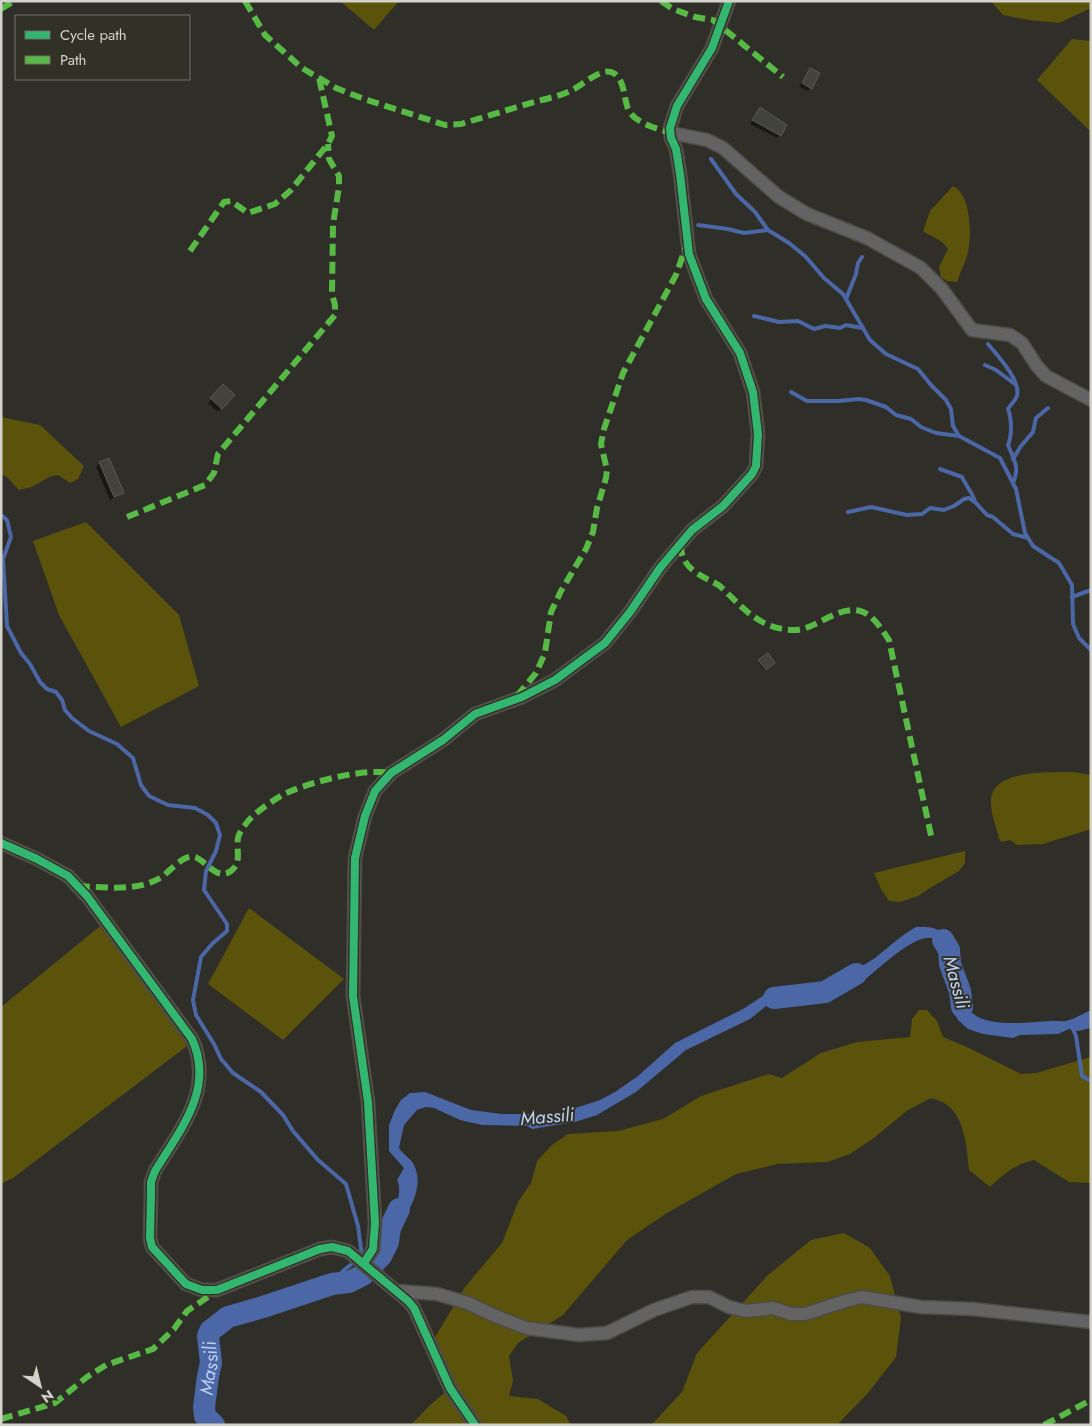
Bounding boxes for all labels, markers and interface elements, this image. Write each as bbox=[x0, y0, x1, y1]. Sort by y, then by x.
legend bbox=[15, 15, 190, 80]
text: Cycle path bbox=[60, 24, 127, 46]
text: Path bbox=[60, 49, 86, 71]
water label: Massili bbox=[936, 952, 977, 1013]
water label: Massili bbox=[519, 1101, 576, 1132]
water label: Massili bbox=[193, 1339, 225, 1397]
north arrow bbox=[15, 1361, 65, 1411]
text: N bbox=[37, 1385, 58, 1408]

